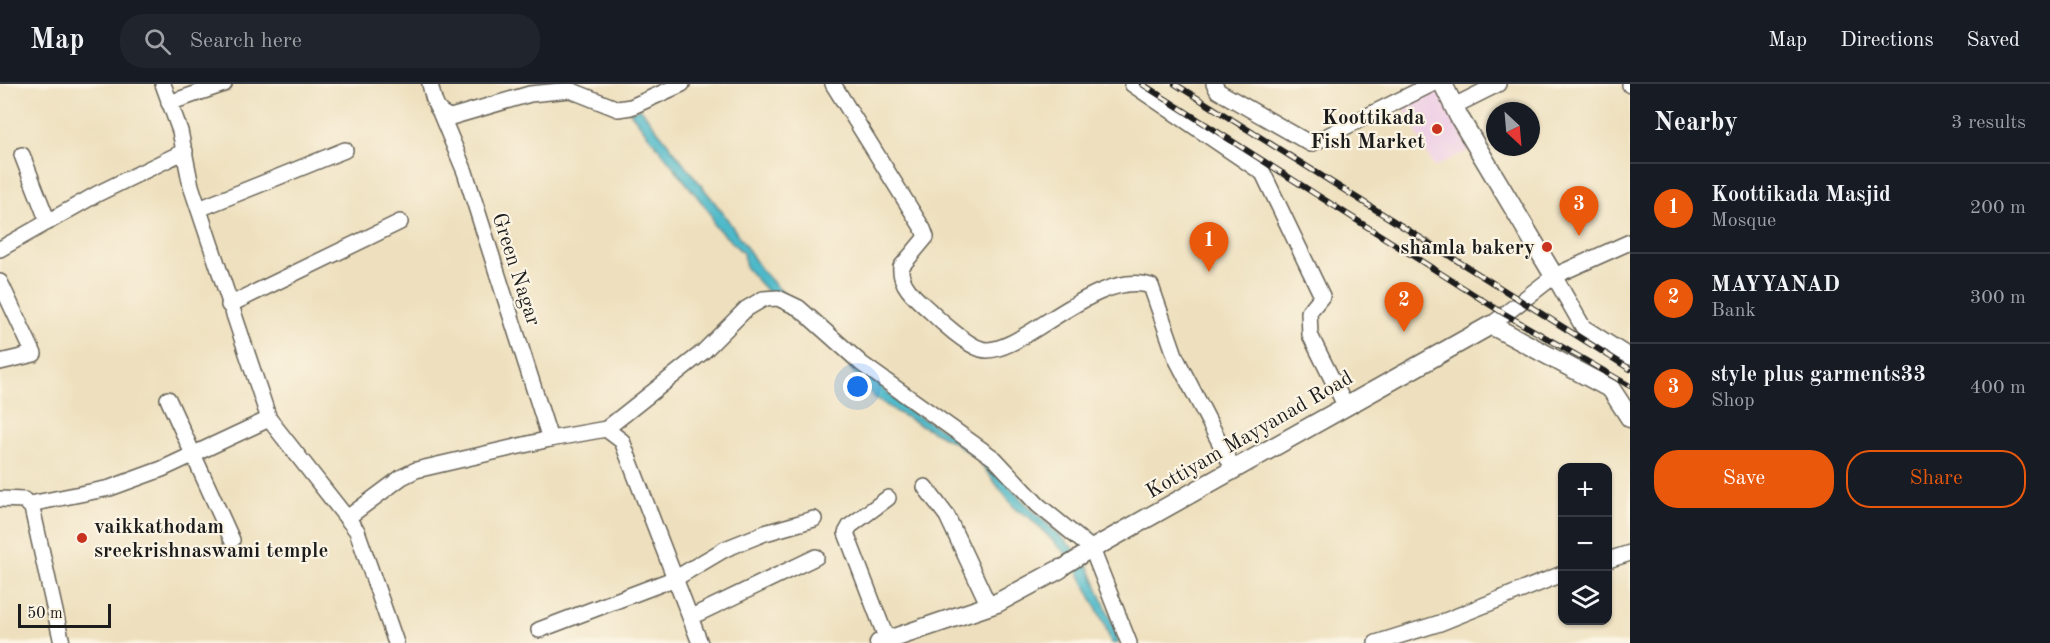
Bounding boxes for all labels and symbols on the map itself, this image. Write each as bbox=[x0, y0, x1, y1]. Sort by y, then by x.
north arrow bbox=[1486, 102, 1540, 156]
place label: Koottikada Fish Market bbox=[1310, 108, 1425, 153]
marker: Koottikada Fish Market bbox=[1430, 122, 1444, 136]
pin: 3 bbox=[1560, 186, 1598, 236]
street label: Green Nagar bbox=[487, 211, 544, 329]
pin: 1 bbox=[1190, 222, 1228, 272]
place label: shamla bakery bbox=[1400, 238, 1535, 259]
marker: shamla bakery bbox=[1540, 240, 1554, 254]
pin: 2 bbox=[1384, 282, 1424, 332]
street label: Kottiyam Mayyanad Road bbox=[1143, 367, 1357, 503]
your location bbox=[843, 372, 872, 401]
place label: vaikkathodam sreekrishnaswami temple bbox=[94, 517, 328, 562]
marker: vaikkathodam sreekrishnaswami temple bbox=[75, 531, 89, 545]
scale bar bbox=[18, 601, 111, 628]

